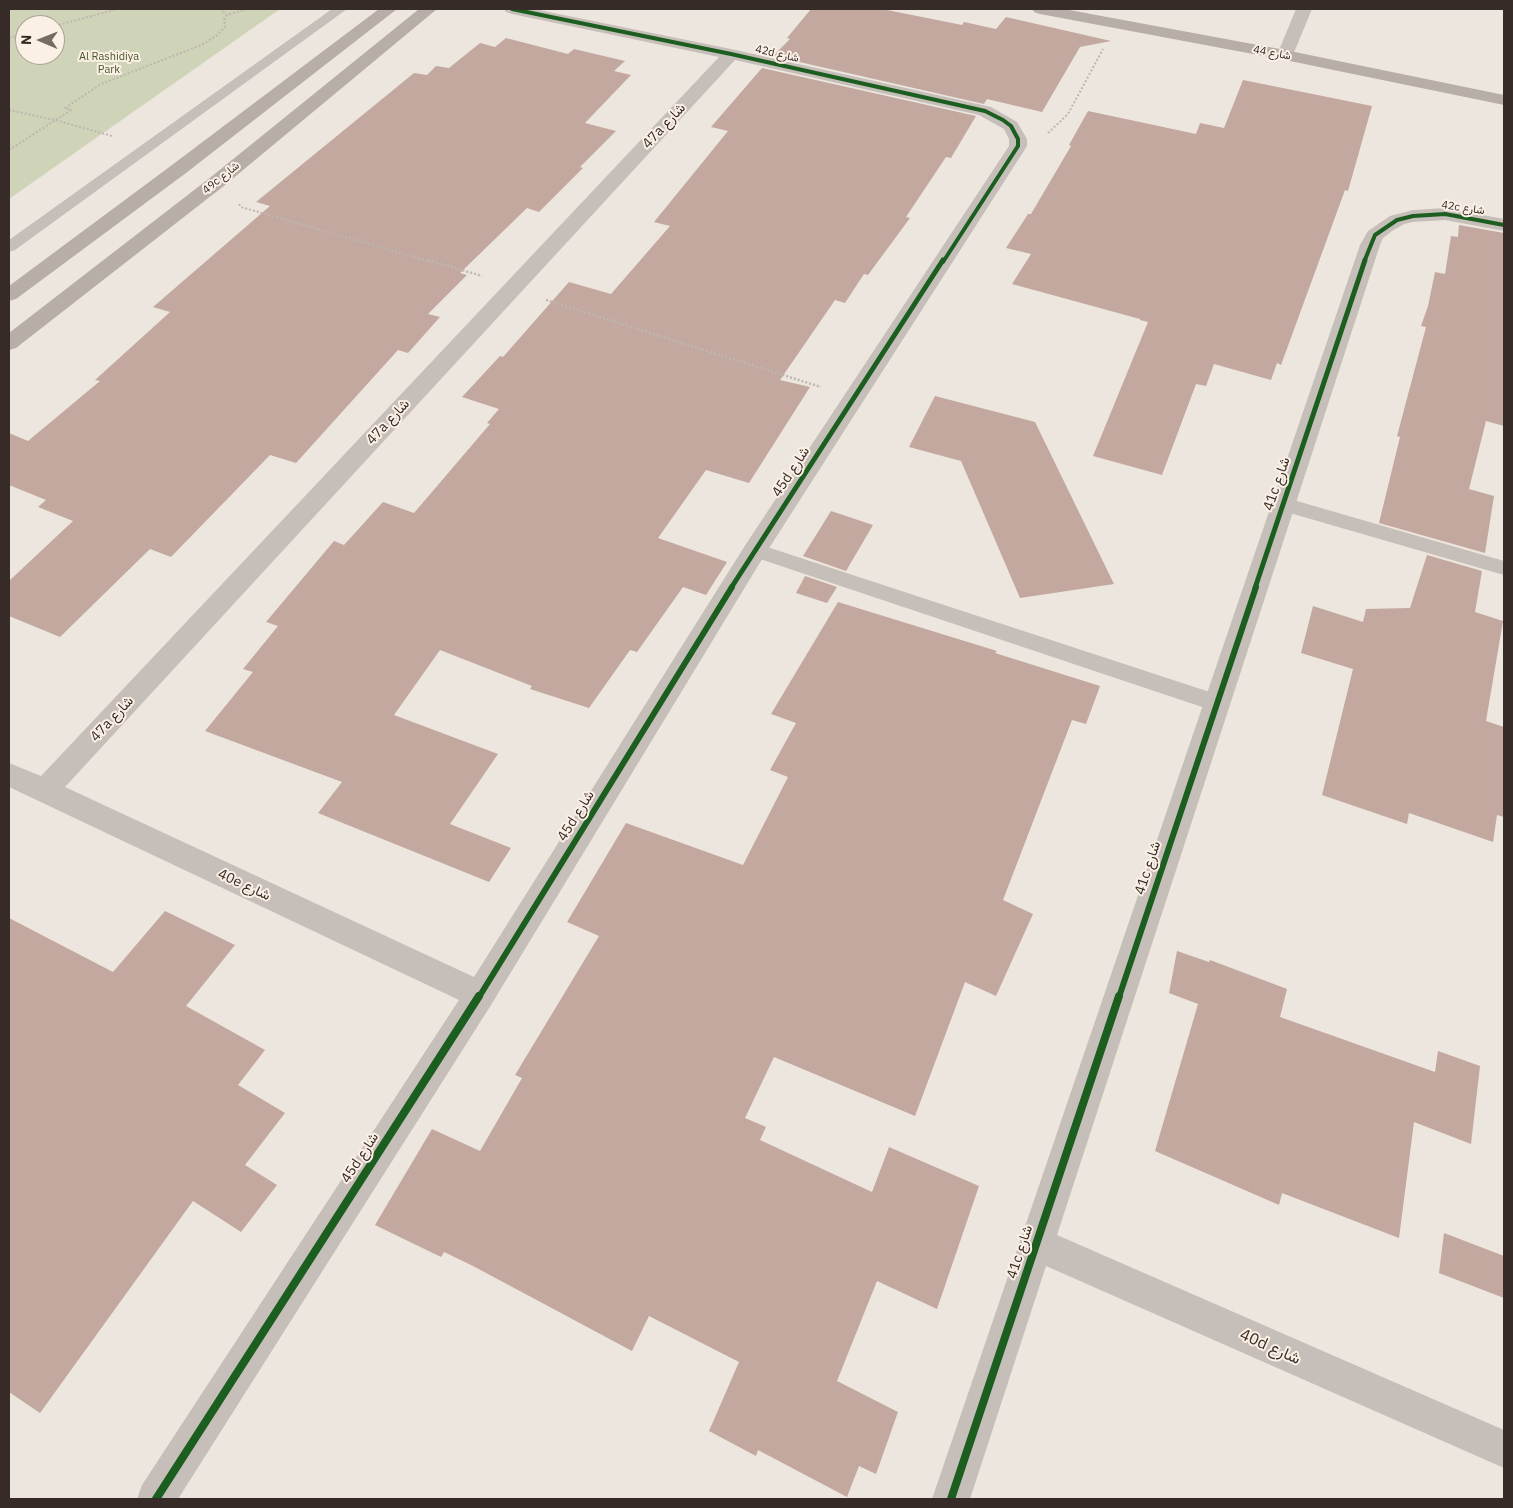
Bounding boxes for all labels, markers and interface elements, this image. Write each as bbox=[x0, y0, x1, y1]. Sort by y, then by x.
north arrow bbox=[15, 15, 65, 65]
text: N bbox=[17, 35, 35, 45]
street label: 42d شارع bbox=[754, 43, 800, 65]
street label: شارع 44 bbox=[1252, 43, 1292, 63]
park label: Al Rashidiya Park bbox=[79, 50, 139, 76]
street label: 47a شارع bbox=[639, 100, 689, 152]
street label: 49c شارع bbox=[200, 159, 242, 197]
street label: 42c شارع bbox=[1441, 198, 1485, 218]
street label: 47a شارع bbox=[363, 396, 413, 448]
street label: 45d شارع bbox=[769, 444, 813, 500]
street label: 41c شارع bbox=[1260, 455, 1294, 513]
street label: 47a شارع bbox=[87, 693, 137, 745]
street label: 45d شارع bbox=[554, 788, 598, 844]
street label: 41c شارع bbox=[1131, 839, 1165, 897]
street label: 40e شارع bbox=[215, 866, 273, 904]
street label: 45d شارع bbox=[338, 1130, 382, 1186]
street label: 41c شارع bbox=[1003, 1223, 1037, 1281]
street label: 40d شارع bbox=[1237, 1325, 1303, 1369]

